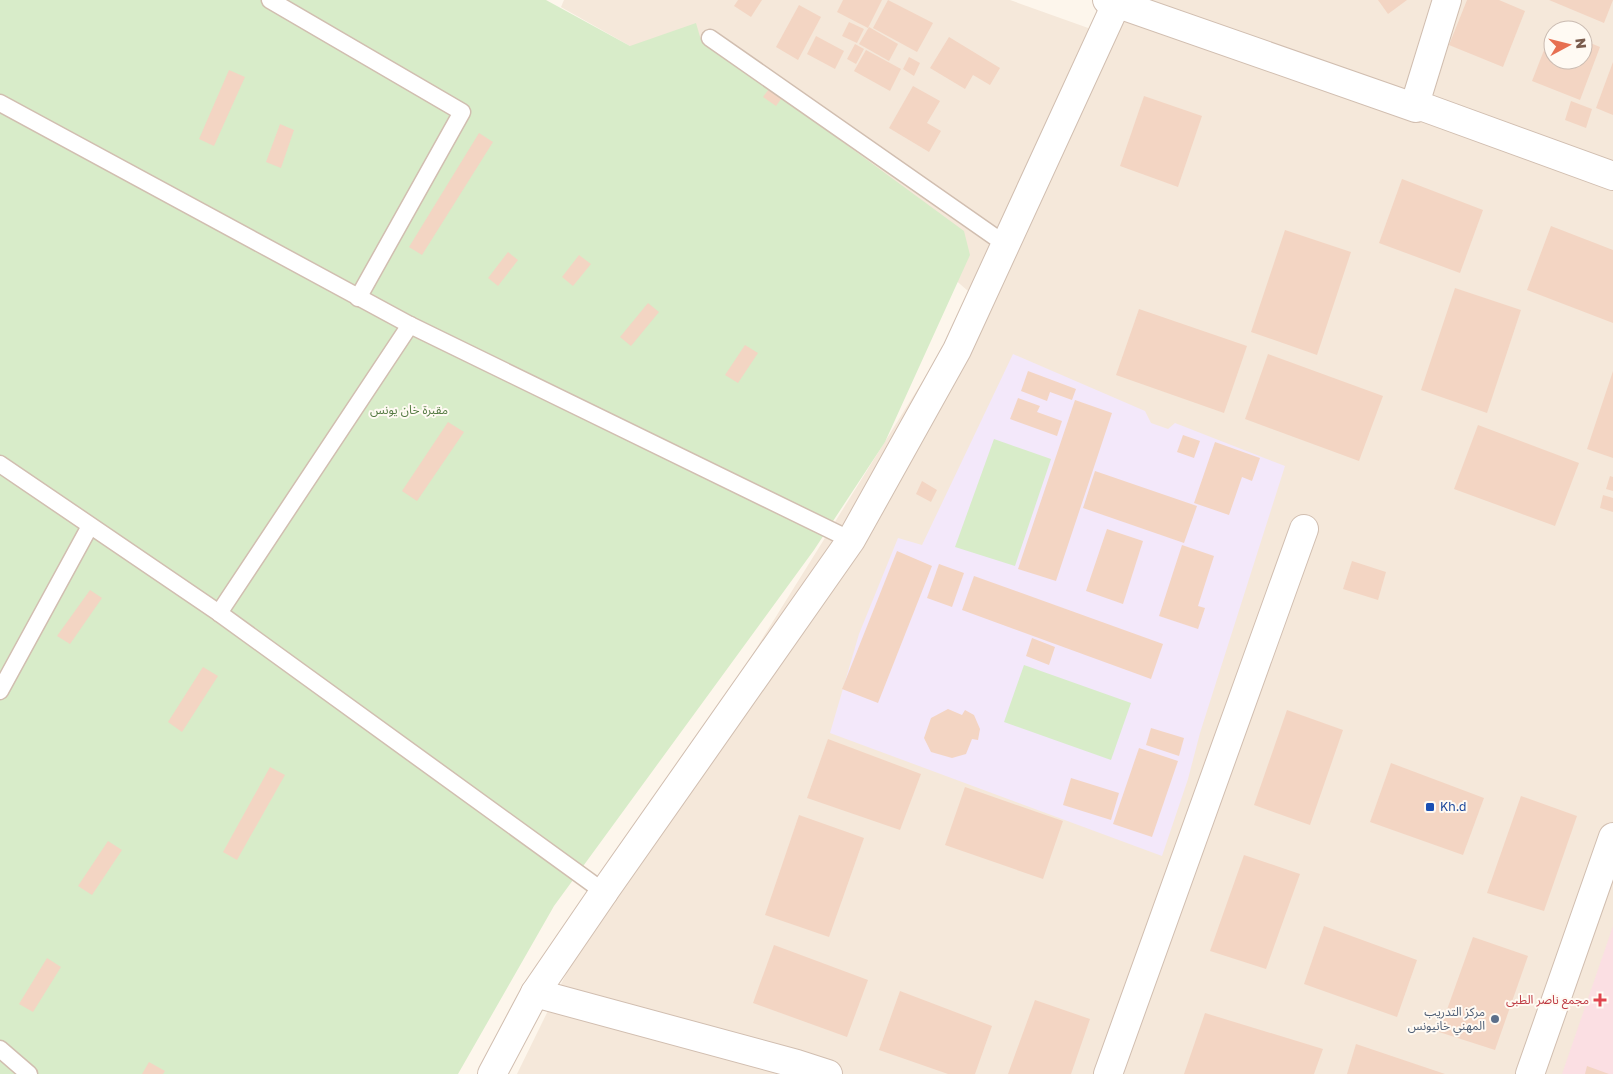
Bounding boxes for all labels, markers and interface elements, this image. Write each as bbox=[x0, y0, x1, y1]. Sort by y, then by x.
north arrow bbox=[1543, 20, 1593, 70]
text: N bbox=[1572, 37, 1590, 50]
park label: مقبرة خان يونس bbox=[370, 402, 448, 417]
place label: Kh.d bbox=[1440, 799, 1466, 814]
marker: Kh.d bbox=[1424, 801, 1436, 813]
place label: مجمع ناصر الطبى bbox=[1506, 992, 1589, 1009]
marker: مجمع ناصر الطبى bbox=[1593, 993, 1607, 1007]
place label: مركز التدريب المهني خانيونس bbox=[1408, 1004, 1485, 1036]
marker: مركز التدريب المهني خانيونس bbox=[1489, 1013, 1501, 1025]

